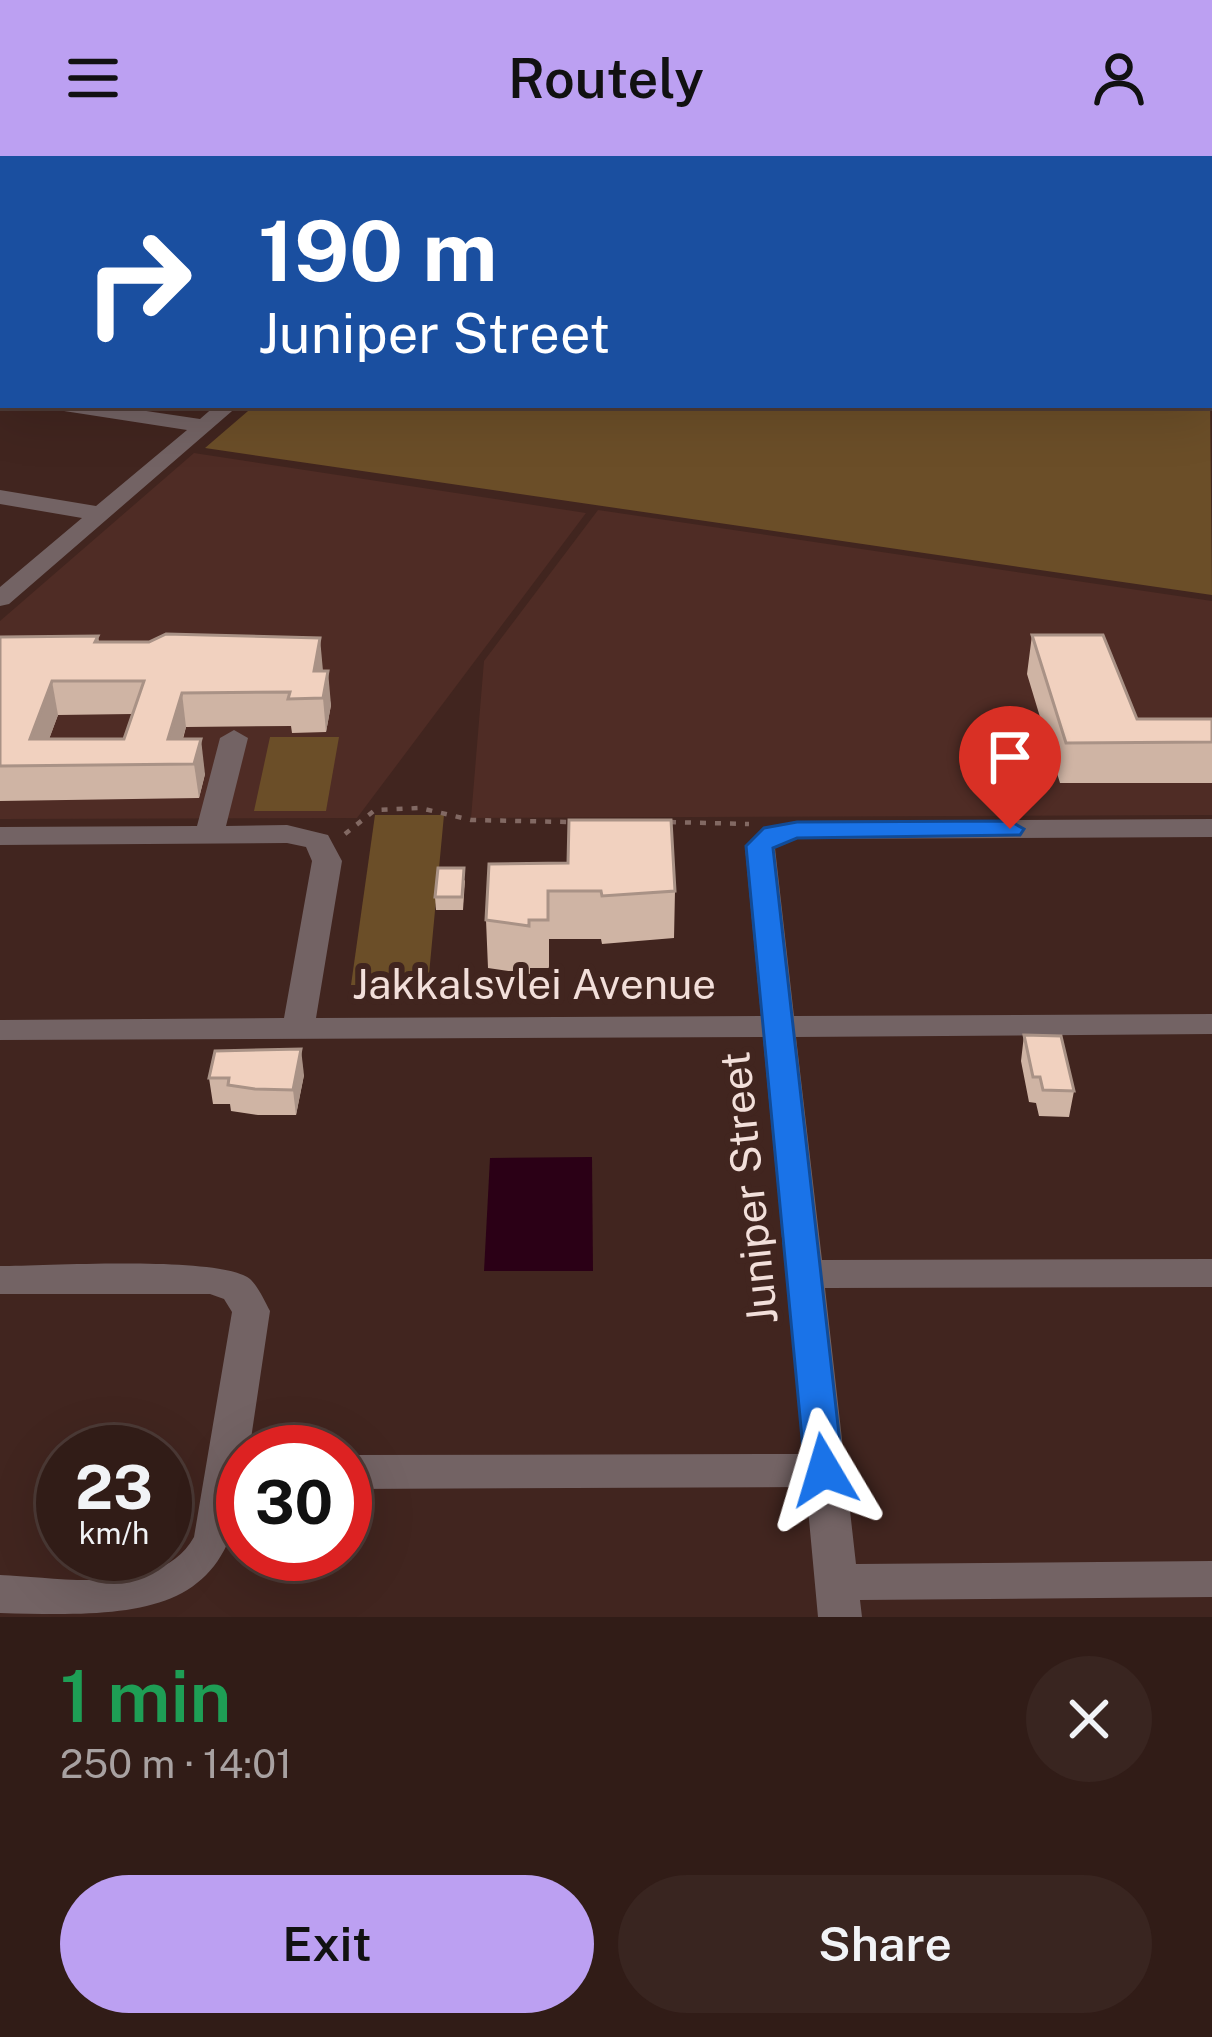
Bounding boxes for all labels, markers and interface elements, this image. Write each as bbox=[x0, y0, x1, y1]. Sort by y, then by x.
icon: menu bbox=[60, 45, 126, 111]
icon: person bbox=[1086, 45, 1152, 111]
text: Routely bbox=[508, 47, 704, 110]
text: 190 m bbox=[258, 201, 497, 300]
icon: right bbox=[60, 204, 216, 360]
text: Juniper Street bbox=[258, 302, 610, 365]
pin bbox=[959, 706, 1061, 829]
icon: arrive bbox=[977, 724, 1043, 790]
street label: Jakkalsvlei Avenue bbox=[352, 959, 716, 1008]
street label: Juniper Street bbox=[709, 1049, 787, 1327]
position arrow bbox=[761, 1407, 887, 1533]
speed limit sign: 30 bbox=[216, 1425, 372, 1581]
text: 23 bbox=[75, 1452, 153, 1523]
text: km/h bbox=[79, 1515, 149, 1551]
text: 1 min bbox=[60, 1654, 231, 1738]
button: close bbox=[1026, 1656, 1152, 1782]
text: 250 m · 14:01 bbox=[60, 1741, 292, 1787]
button: Exit bbox=[60, 1875, 594, 2013]
button: Share bbox=[618, 1875, 1152, 2013]

